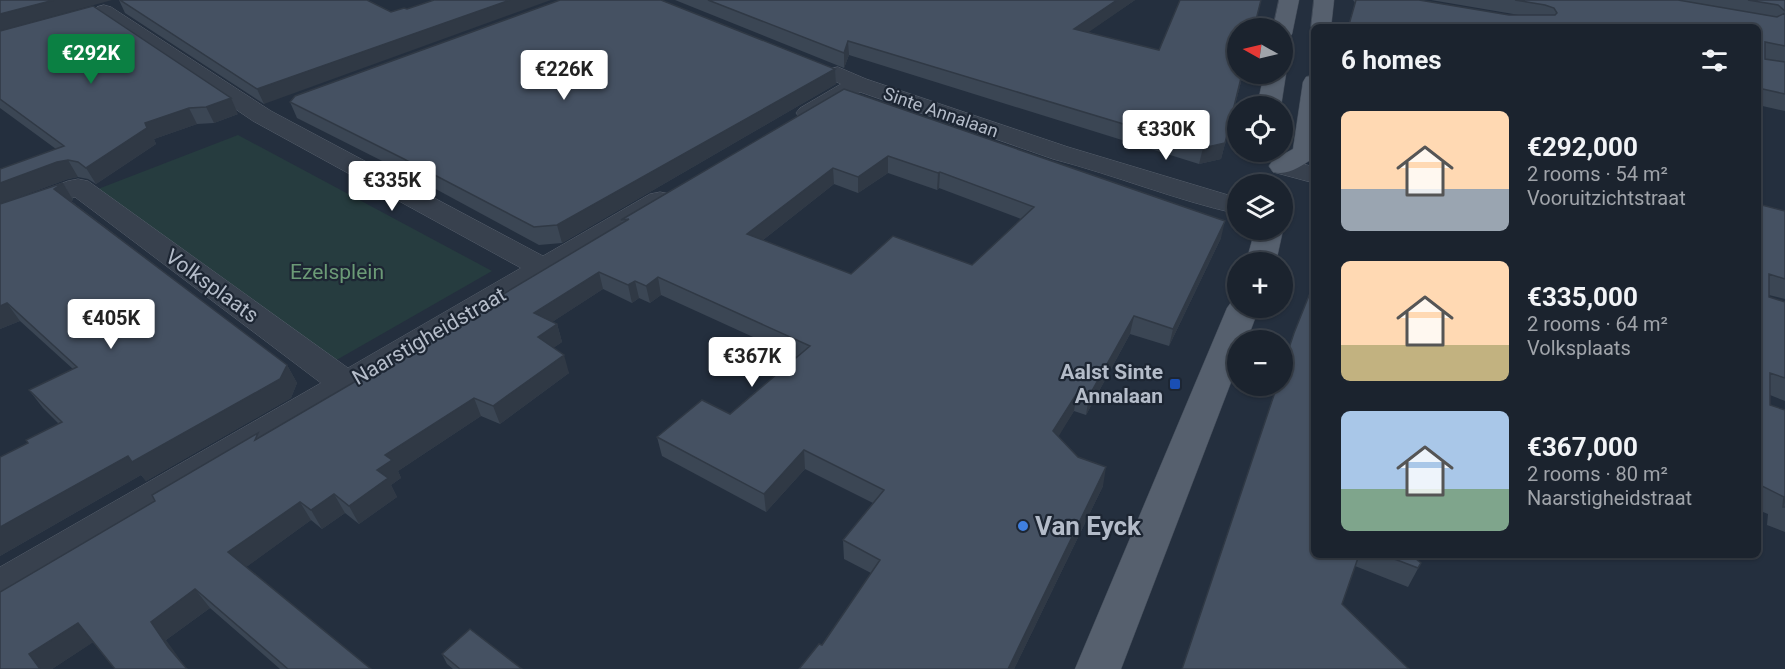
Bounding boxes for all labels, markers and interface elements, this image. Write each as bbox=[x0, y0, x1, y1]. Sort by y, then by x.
north arrow bbox=[1227, 18, 1293, 84]
map controls bbox=[1227, 18, 1293, 396]
pin: €292K bbox=[49, 34, 133, 85]
text: €292K bbox=[62, 41, 120, 65]
icon: filters bbox=[1698, 44, 1731, 77]
text: 6 homes bbox=[1341, 45, 1442, 75]
pin: €226K bbox=[522, 50, 606, 101]
text: €226K bbox=[535, 57, 593, 81]
street label: Sinte Annalaan bbox=[881, 83, 1001, 141]
button: locate bbox=[1227, 96, 1293, 162]
pin: €330K bbox=[1124, 110, 1208, 161]
text: €330K bbox=[1137, 117, 1195, 141]
text: €292,000 bbox=[1527, 132, 1638, 162]
icon: home bbox=[1389, 135, 1461, 207]
pin: €335K bbox=[350, 161, 434, 212]
text: 2 rooms · 54 m² bbox=[1527, 162, 1668, 186]
text: €335K bbox=[363, 168, 421, 192]
button: layers bbox=[1227, 174, 1293, 240]
text: Vooruitzichtstraat bbox=[1527, 186, 1686, 210]
street label: Volksplaats bbox=[161, 244, 263, 328]
button: + bbox=[1227, 252, 1293, 318]
park label: Ezelsplein bbox=[290, 260, 384, 284]
street label: Naarstigheidstraat bbox=[348, 282, 510, 390]
text: €335,000 bbox=[1527, 282, 1638, 312]
icon: home bbox=[1389, 285, 1461, 357]
pin: €405K bbox=[69, 299, 153, 350]
text: €405K bbox=[82, 306, 140, 330]
text: 2 rooms · 64 m² bbox=[1527, 312, 1668, 336]
button: − bbox=[1227, 330, 1293, 396]
text: Volksplaats bbox=[1527, 336, 1631, 360]
pin: €367K bbox=[710, 337, 794, 388]
text: €367K bbox=[723, 344, 781, 368]
place label: Aalst Sinte Annalaan bbox=[1060, 360, 1163, 408]
marker: Aalst Sinte Annalaan bbox=[1168, 377, 1182, 391]
text: €367,000 bbox=[1527, 432, 1638, 462]
icon: home bbox=[1389, 435, 1461, 507]
text: 2 rooms · 80 m² bbox=[1527, 462, 1668, 486]
text: Naarstigheidstraat bbox=[1527, 486, 1692, 510]
place label: Van Eyck bbox=[1035, 511, 1142, 541]
marker: Van Eyck bbox=[1016, 519, 1030, 533]

